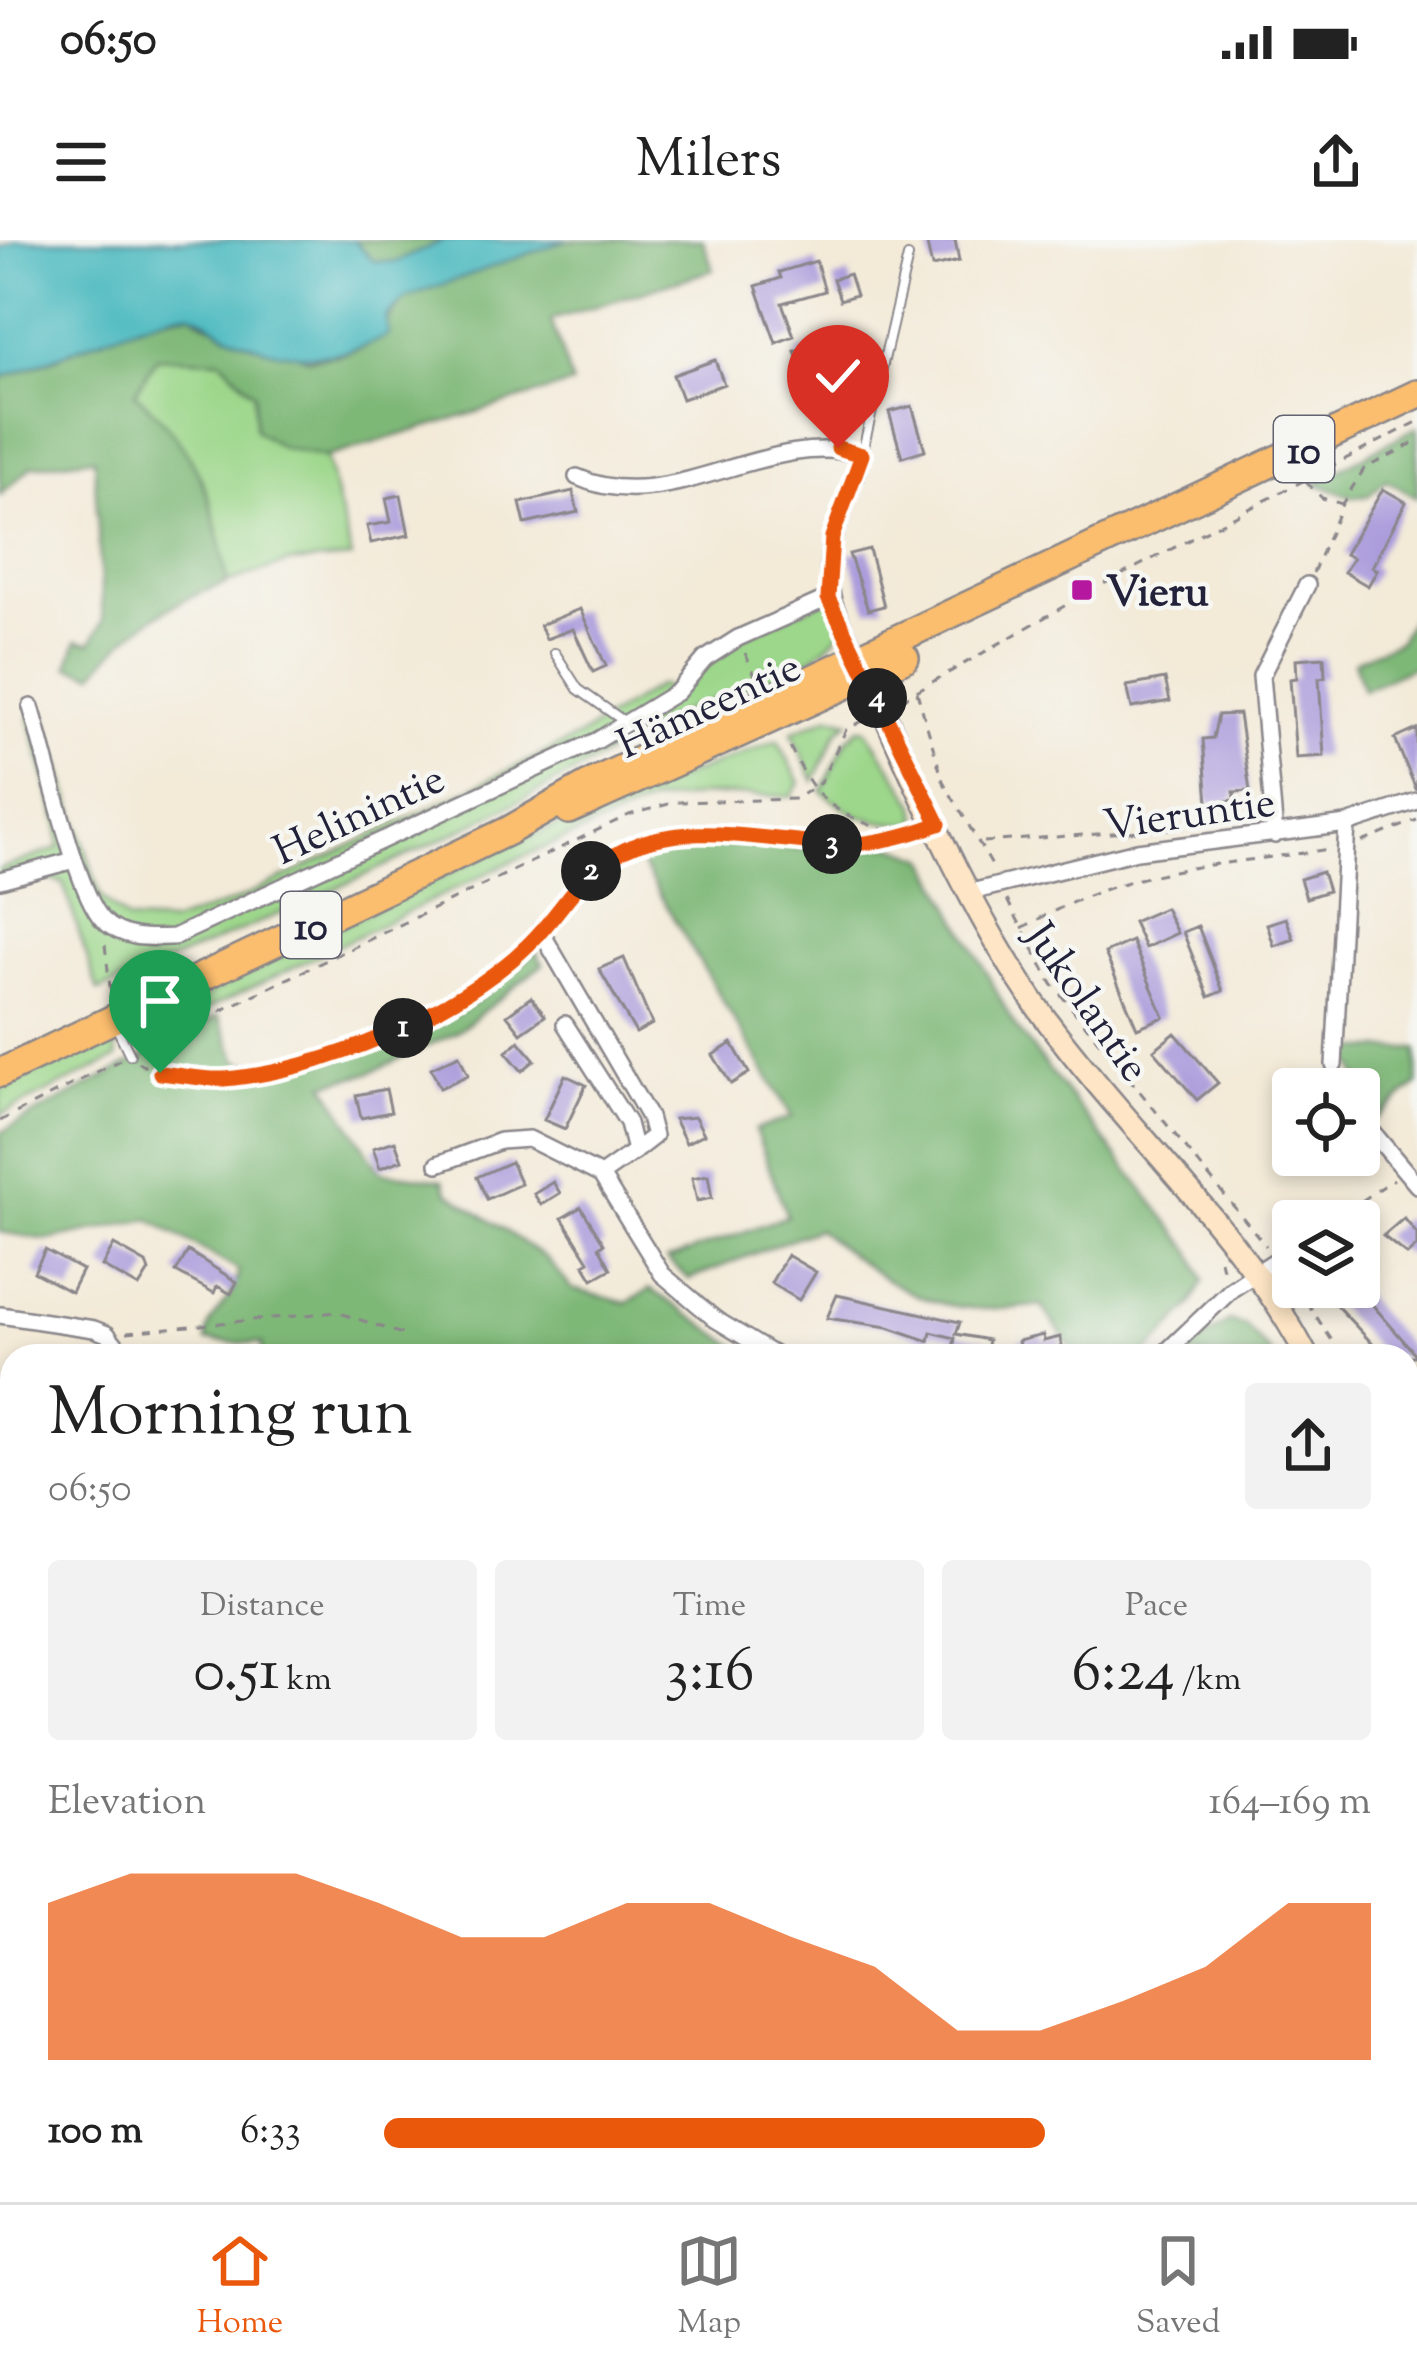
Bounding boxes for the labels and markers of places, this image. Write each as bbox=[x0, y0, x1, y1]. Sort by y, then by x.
pin bbox=[787, 325, 889, 448]
place label: Vieru bbox=[1106, 565, 1209, 625]
marker: Vieru bbox=[1069, 577, 1095, 603]
pin: 4 bbox=[847, 668, 907, 728]
pin: 3 bbox=[802, 814, 862, 874]
pin: 2 bbox=[561, 841, 621, 901]
pin bbox=[109, 950, 211, 1073]
pin: 1 bbox=[373, 998, 433, 1058]

